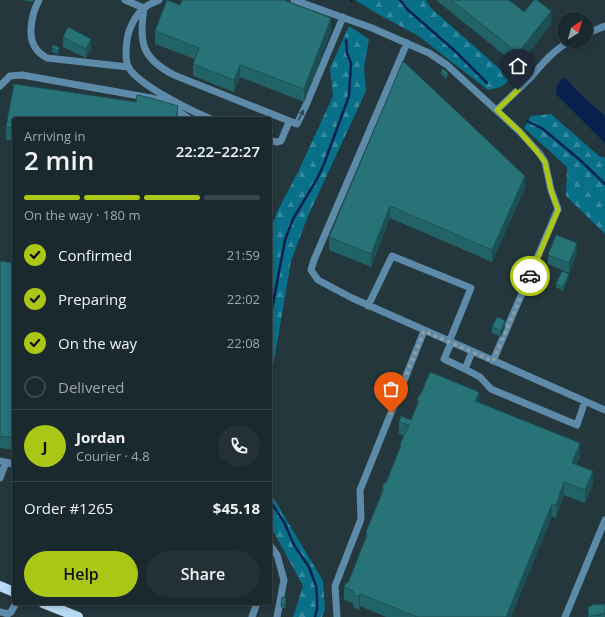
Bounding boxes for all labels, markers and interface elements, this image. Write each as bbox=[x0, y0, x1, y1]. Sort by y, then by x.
north arrow bbox=[557, 12, 593, 48]
map controls bbox=[557, 12, 593, 48]
pin bbox=[501, 49, 535, 90]
icon: home bbox=[507, 55, 529, 77]
one-way arrow bbox=[298, 109, 304, 121]
text: Arriving in bbox=[24, 127, 86, 145]
text: 22:22–22:27 bbox=[176, 141, 260, 161]
text: 2 min bbox=[24, 142, 94, 178]
text: On the way · 180 m bbox=[24, 206, 140, 224]
icon: check bbox=[24, 244, 46, 266]
text: Confirmed bbox=[58, 245, 132, 265]
text: 21:59 bbox=[227, 246, 260, 264]
courier bbox=[510, 256, 550, 296]
icon: car bbox=[519, 265, 541, 287]
icon: check bbox=[24, 288, 46, 310]
text: Preparing bbox=[58, 289, 126, 309]
text: 22:02 bbox=[227, 290, 260, 308]
icon: check bbox=[24, 332, 46, 354]
text: On the way bbox=[58, 333, 137, 353]
text: 22:08 bbox=[227, 334, 260, 352]
pin bbox=[374, 372, 408, 413]
text: Delivered bbox=[58, 377, 125, 397]
icon: bag bbox=[380, 378, 402, 400]
button: phone bbox=[218, 425, 260, 467]
text: Jordan bbox=[76, 427, 125, 447]
text: J bbox=[43, 436, 47, 456]
text: Courier · 4.8 bbox=[76, 447, 150, 465]
text: Order #1265 bbox=[24, 498, 113, 518]
text: $45.18 bbox=[213, 498, 260, 518]
button: Help bbox=[24, 551, 138, 597]
button: Share bbox=[146, 551, 260, 597]

